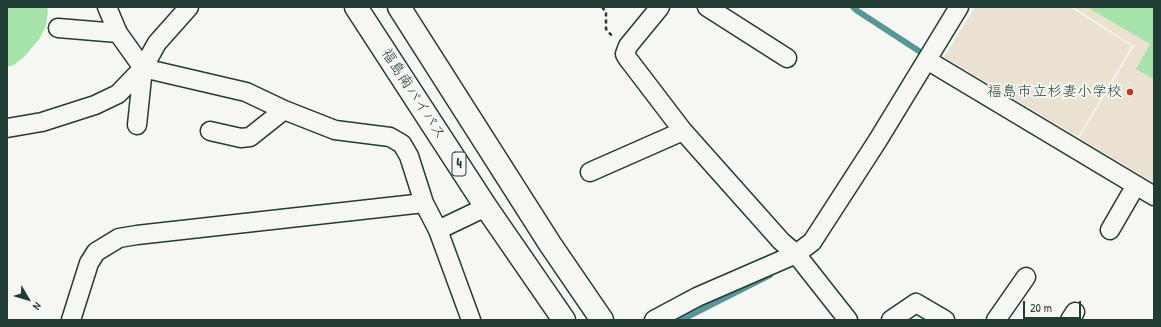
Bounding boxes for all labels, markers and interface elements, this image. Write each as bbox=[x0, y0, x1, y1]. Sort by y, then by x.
street label: 福島南バイパス bbox=[377, 45, 449, 143]
place label: 福島市立杉妻小学校 bbox=[987, 83, 1122, 101]
marker: 福島市立杉妻小学校 bbox=[1125, 87, 1135, 97]
road number: 4 bbox=[452, 152, 466, 176]
north arrow bbox=[8, 279, 48, 319]
scale bar bbox=[1025, 293, 1083, 319]
text: 20 m bbox=[1030, 299, 1052, 316]
text: N bbox=[30, 300, 45, 313]

